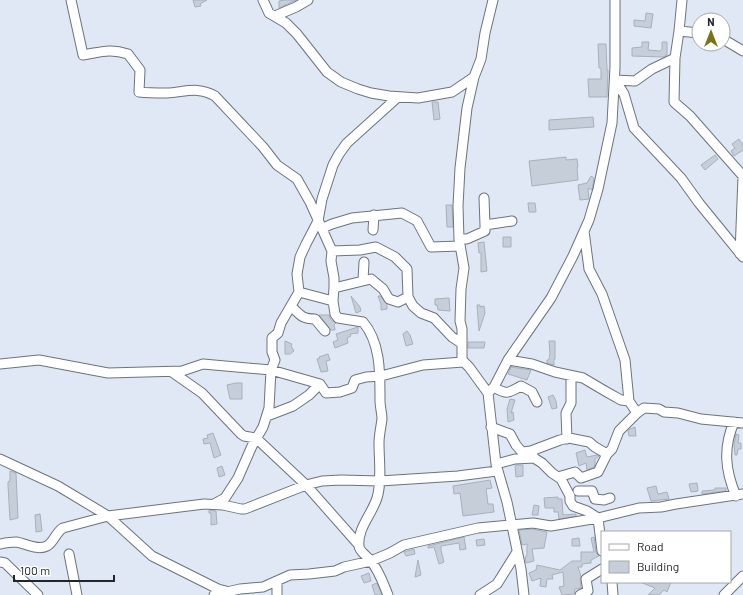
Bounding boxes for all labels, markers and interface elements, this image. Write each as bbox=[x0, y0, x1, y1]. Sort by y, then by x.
north arrow bbox=[691, 12, 731, 52]
text: N bbox=[707, 15, 715, 28]
legend bbox=[601, 531, 731, 583]
text: Road bbox=[637, 539, 664, 553]
scale bar bbox=[14, 557, 114, 583]
text: Building bbox=[637, 559, 679, 573]
text: 100 m bbox=[20, 563, 50, 577]

